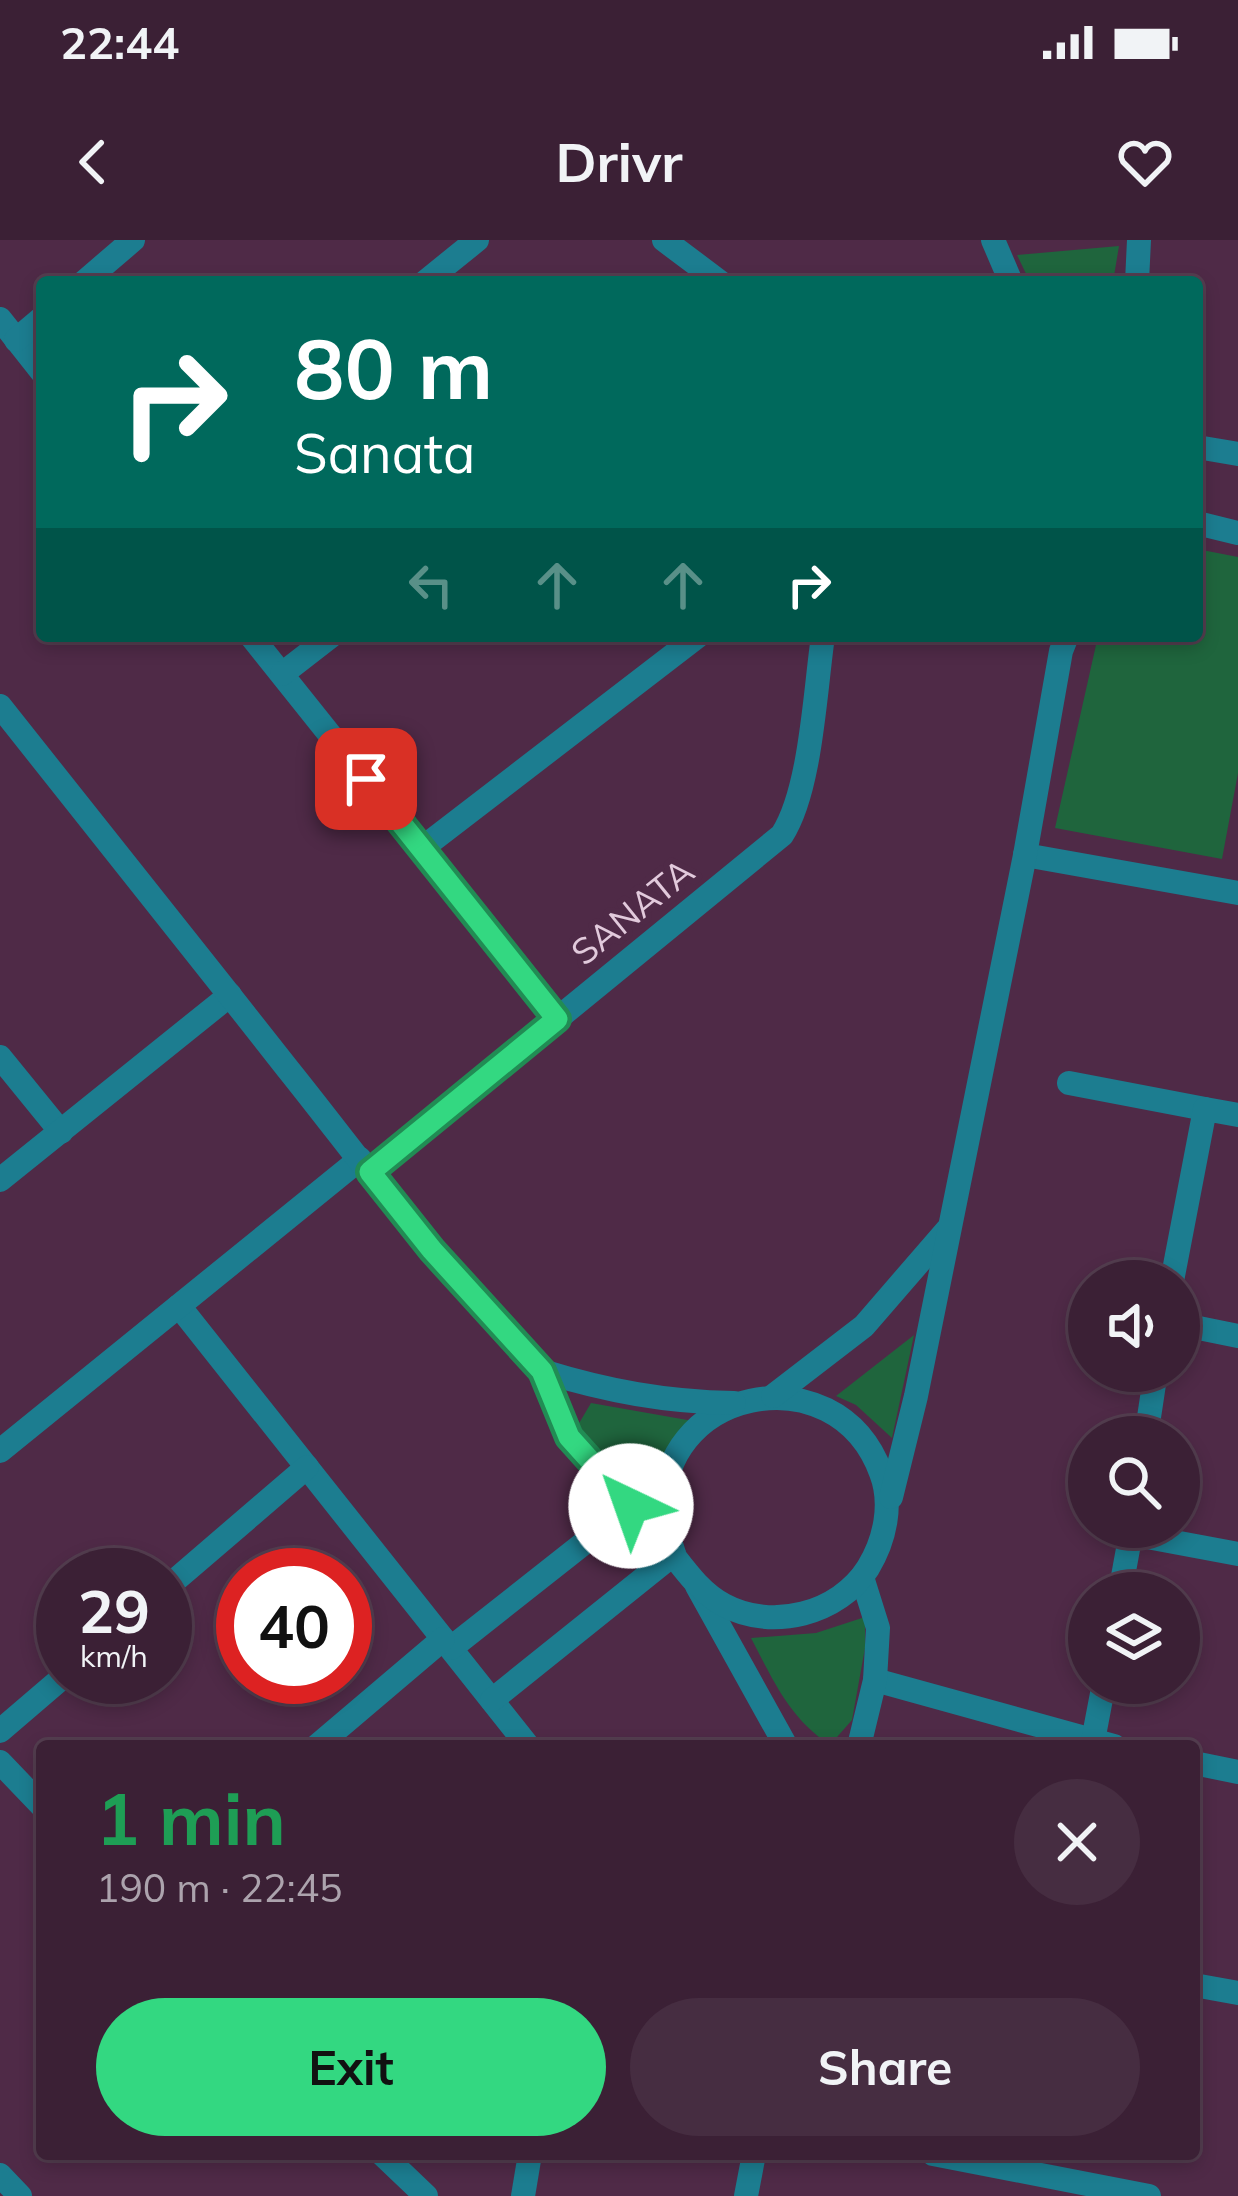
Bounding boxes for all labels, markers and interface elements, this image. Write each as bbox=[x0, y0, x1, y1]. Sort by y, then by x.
text: 22:44 bbox=[60, 14, 179, 70]
text: Drivr bbox=[555, 128, 683, 196]
icon: back bbox=[60, 129, 126, 195]
icon: heart bbox=[1112, 129, 1178, 195]
text: 80 m bbox=[294, 315, 493, 420]
icon: right bbox=[96, 324, 252, 480]
text: Sanata bbox=[294, 419, 475, 487]
icon: left bbox=[398, 552, 464, 618]
icon: ahead bbox=[524, 552, 590, 618]
icon: ahead bbox=[650, 552, 716, 618]
icon: right bbox=[776, 552, 842, 618]
pin bbox=[315, 728, 417, 830]
icon: arrive bbox=[333, 746, 399, 812]
street label: SANATA bbox=[562, 848, 702, 974]
map controls bbox=[1068, 1260, 1200, 1704]
button: sound bbox=[1068, 1260, 1200, 1392]
button: search bbox=[1068, 1416, 1200, 1548]
position arrow bbox=[568, 1443, 694, 1569]
speed limit sign: 40 bbox=[216, 1548, 372, 1704]
button: layers bbox=[1068, 1572, 1200, 1704]
text: 29 bbox=[78, 1573, 150, 1648]
text: km/h bbox=[80, 1637, 148, 1675]
text: 1 min bbox=[96, 1773, 286, 1863]
button: close bbox=[1014, 1779, 1140, 1905]
text: 190 m · 22:45 bbox=[96, 1863, 342, 1912]
button: Exit bbox=[96, 1998, 606, 2136]
button: Share bbox=[630, 1998, 1140, 2136]

